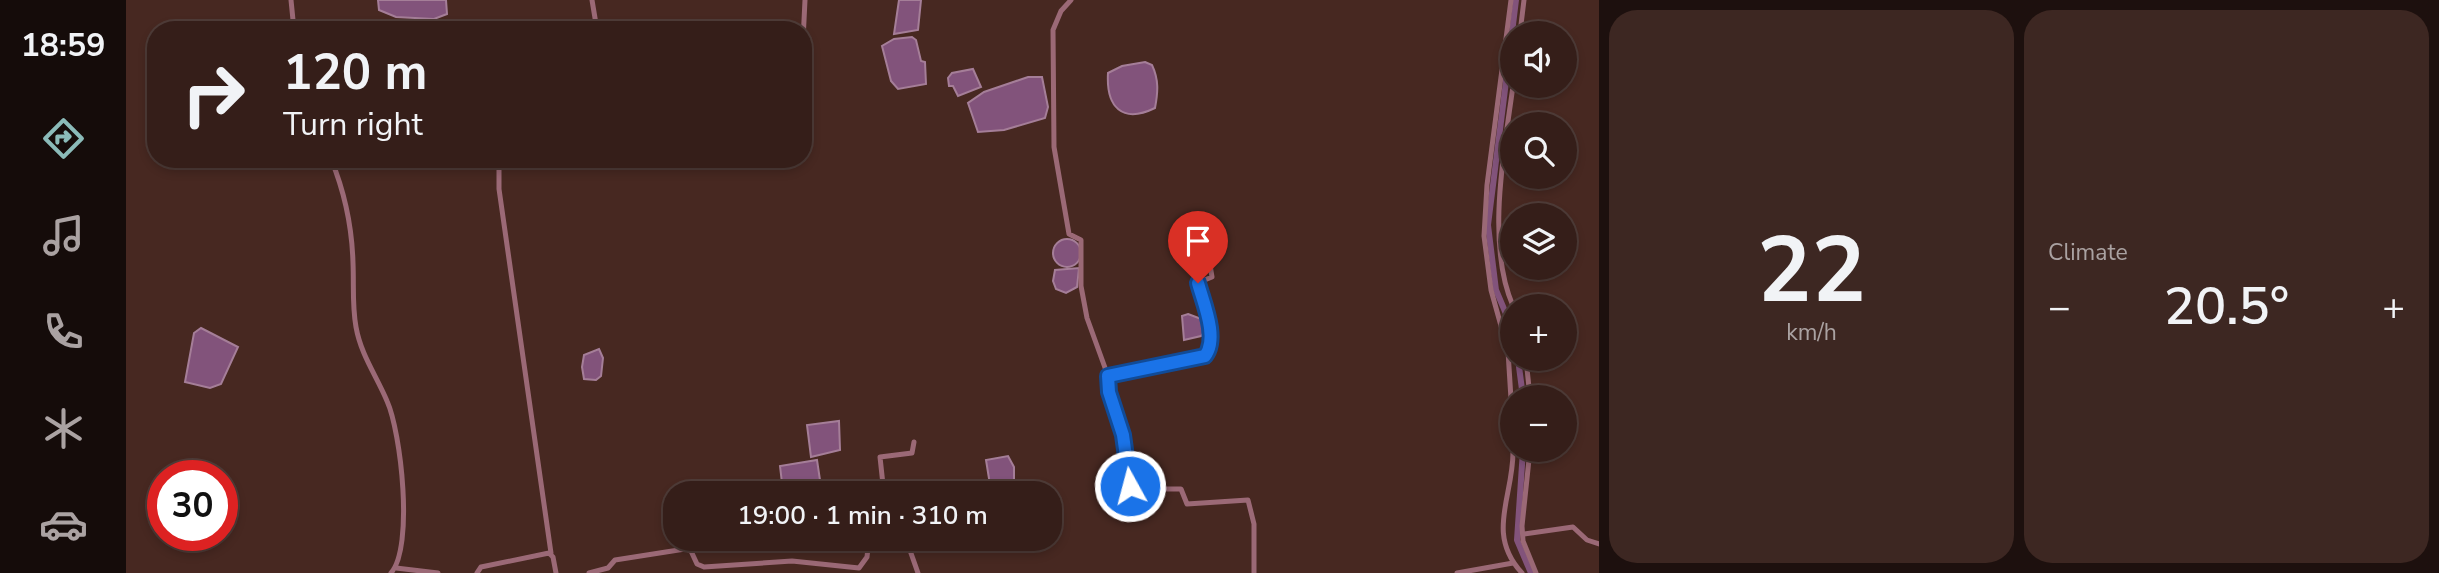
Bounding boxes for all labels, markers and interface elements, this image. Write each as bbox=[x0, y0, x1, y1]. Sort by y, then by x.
map controls bbox=[1500, 21, 1577, 462]
button: sound bbox=[1500, 21, 1577, 98]
text: 18:59 bbox=[21, 24, 105, 67]
text: 120 m bbox=[283, 39, 427, 106]
icon: right bbox=[168, 49, 259, 140]
text: Turn right bbox=[283, 103, 423, 146]
button: search bbox=[1500, 112, 1577, 189]
icon: directions bbox=[39, 114, 88, 163]
button: layers bbox=[1500, 203, 1577, 280]
text: 22 bbox=[1757, 209, 1866, 333]
icon: music bbox=[39, 211, 88, 260]
pin bbox=[1168, 211, 1228, 283]
icon: arrive bbox=[1179, 222, 1217, 260]
text: Climate bbox=[2048, 237, 2128, 268]
text: 20.5° bbox=[2164, 271, 2289, 342]
text: − bbox=[2048, 282, 2071, 333]
text: + bbox=[2382, 282, 2405, 333]
button: + bbox=[1500, 294, 1577, 371]
icon: phone bbox=[39, 307, 88, 356]
text: km/h bbox=[1786, 317, 1837, 348]
button: − bbox=[1500, 385, 1577, 462]
icon: climate bbox=[39, 404, 88, 453]
position arrow bbox=[1093, 449, 1167, 523]
speed limit sign: 30 bbox=[147, 460, 238, 551]
text: 19:00 · 1 min · 310 m bbox=[737, 498, 988, 533]
icon: car bbox=[39, 500, 88, 549]

